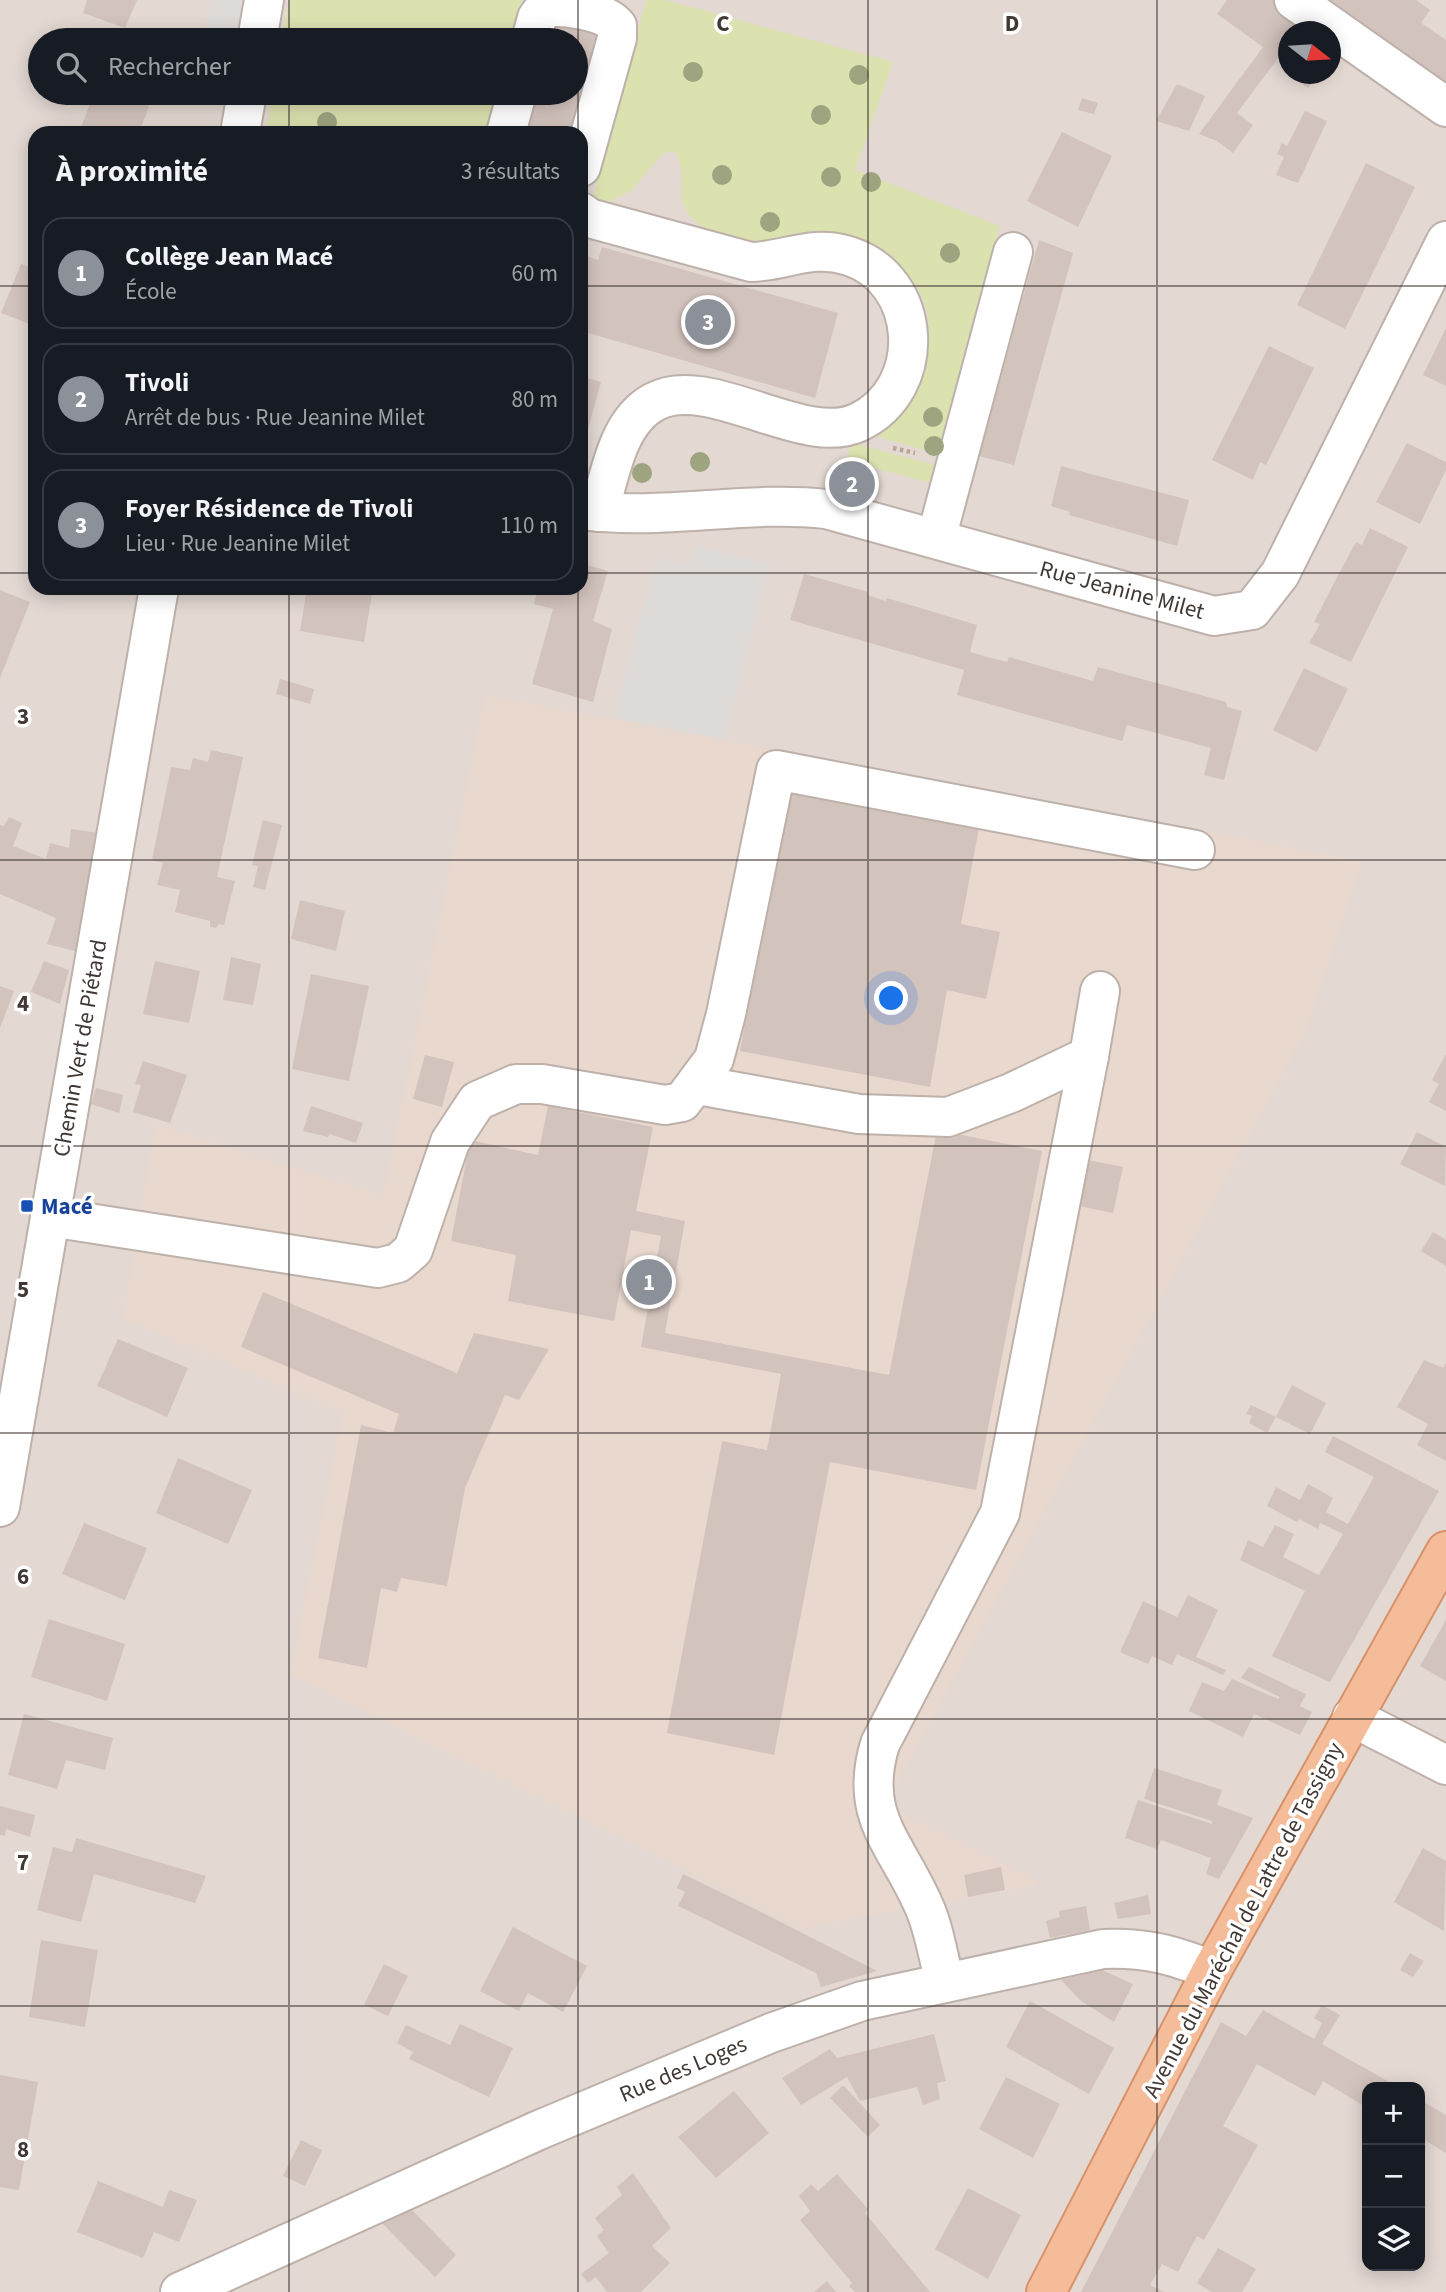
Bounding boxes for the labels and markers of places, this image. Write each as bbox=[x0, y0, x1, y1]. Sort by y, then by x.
pin: 3 bbox=[685, 296, 731, 348]
pin: 2 bbox=[829, 458, 875, 510]
place label: Macé bbox=[41, 1190, 93, 1223]
marker: Macé bbox=[19, 1198, 35, 1214]
pin: 1 bbox=[626, 1256, 672, 1308]

